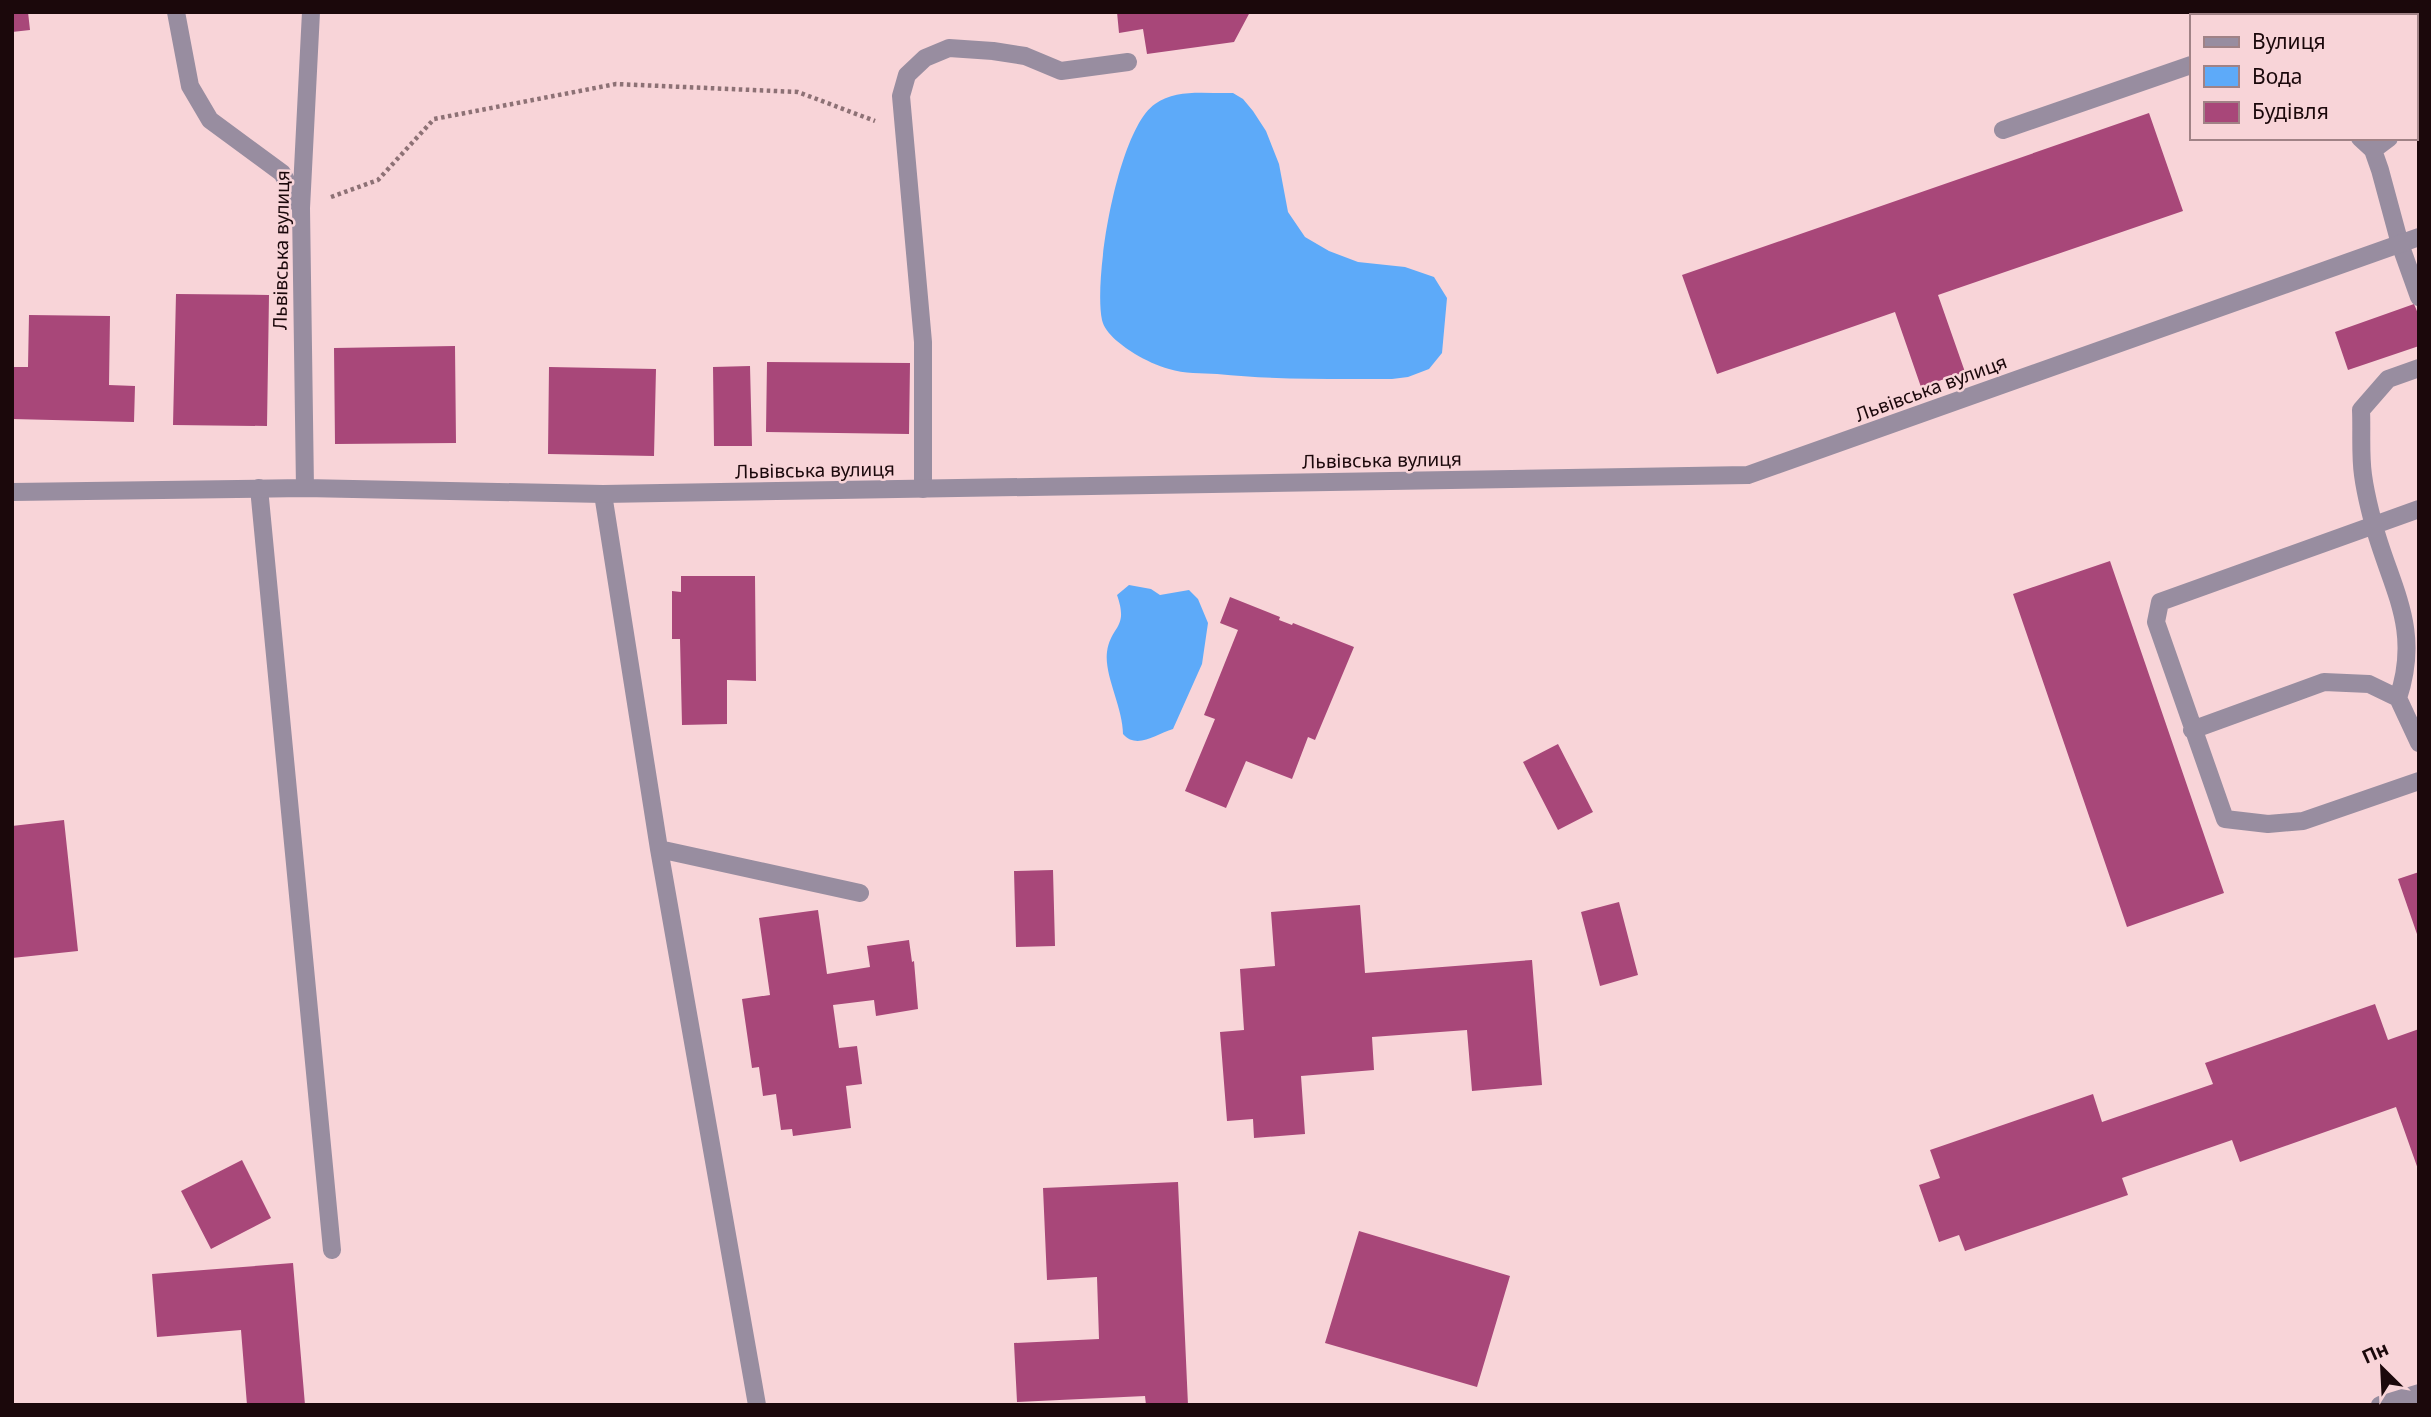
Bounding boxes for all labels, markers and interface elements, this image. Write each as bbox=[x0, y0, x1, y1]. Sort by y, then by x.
legend bbox=[2190, 14, 2417, 140]
text: Вулиця bbox=[2252, 27, 2326, 55]
text: Вода bbox=[2252, 62, 2302, 90]
text: Будівля bbox=[2252, 97, 2329, 125]
street label: Львівська вулиця bbox=[267, 170, 295, 330]
street label: Львівська вулиця bbox=[1852, 348, 2010, 428]
street label: Львівська вулиця bbox=[1302, 446, 1462, 474]
street label: Львівська вулиця bbox=[735, 456, 895, 484]
north arrow bbox=[2347, 1333, 2417, 1403]
text: Пн bbox=[2357, 1335, 2393, 1370]

